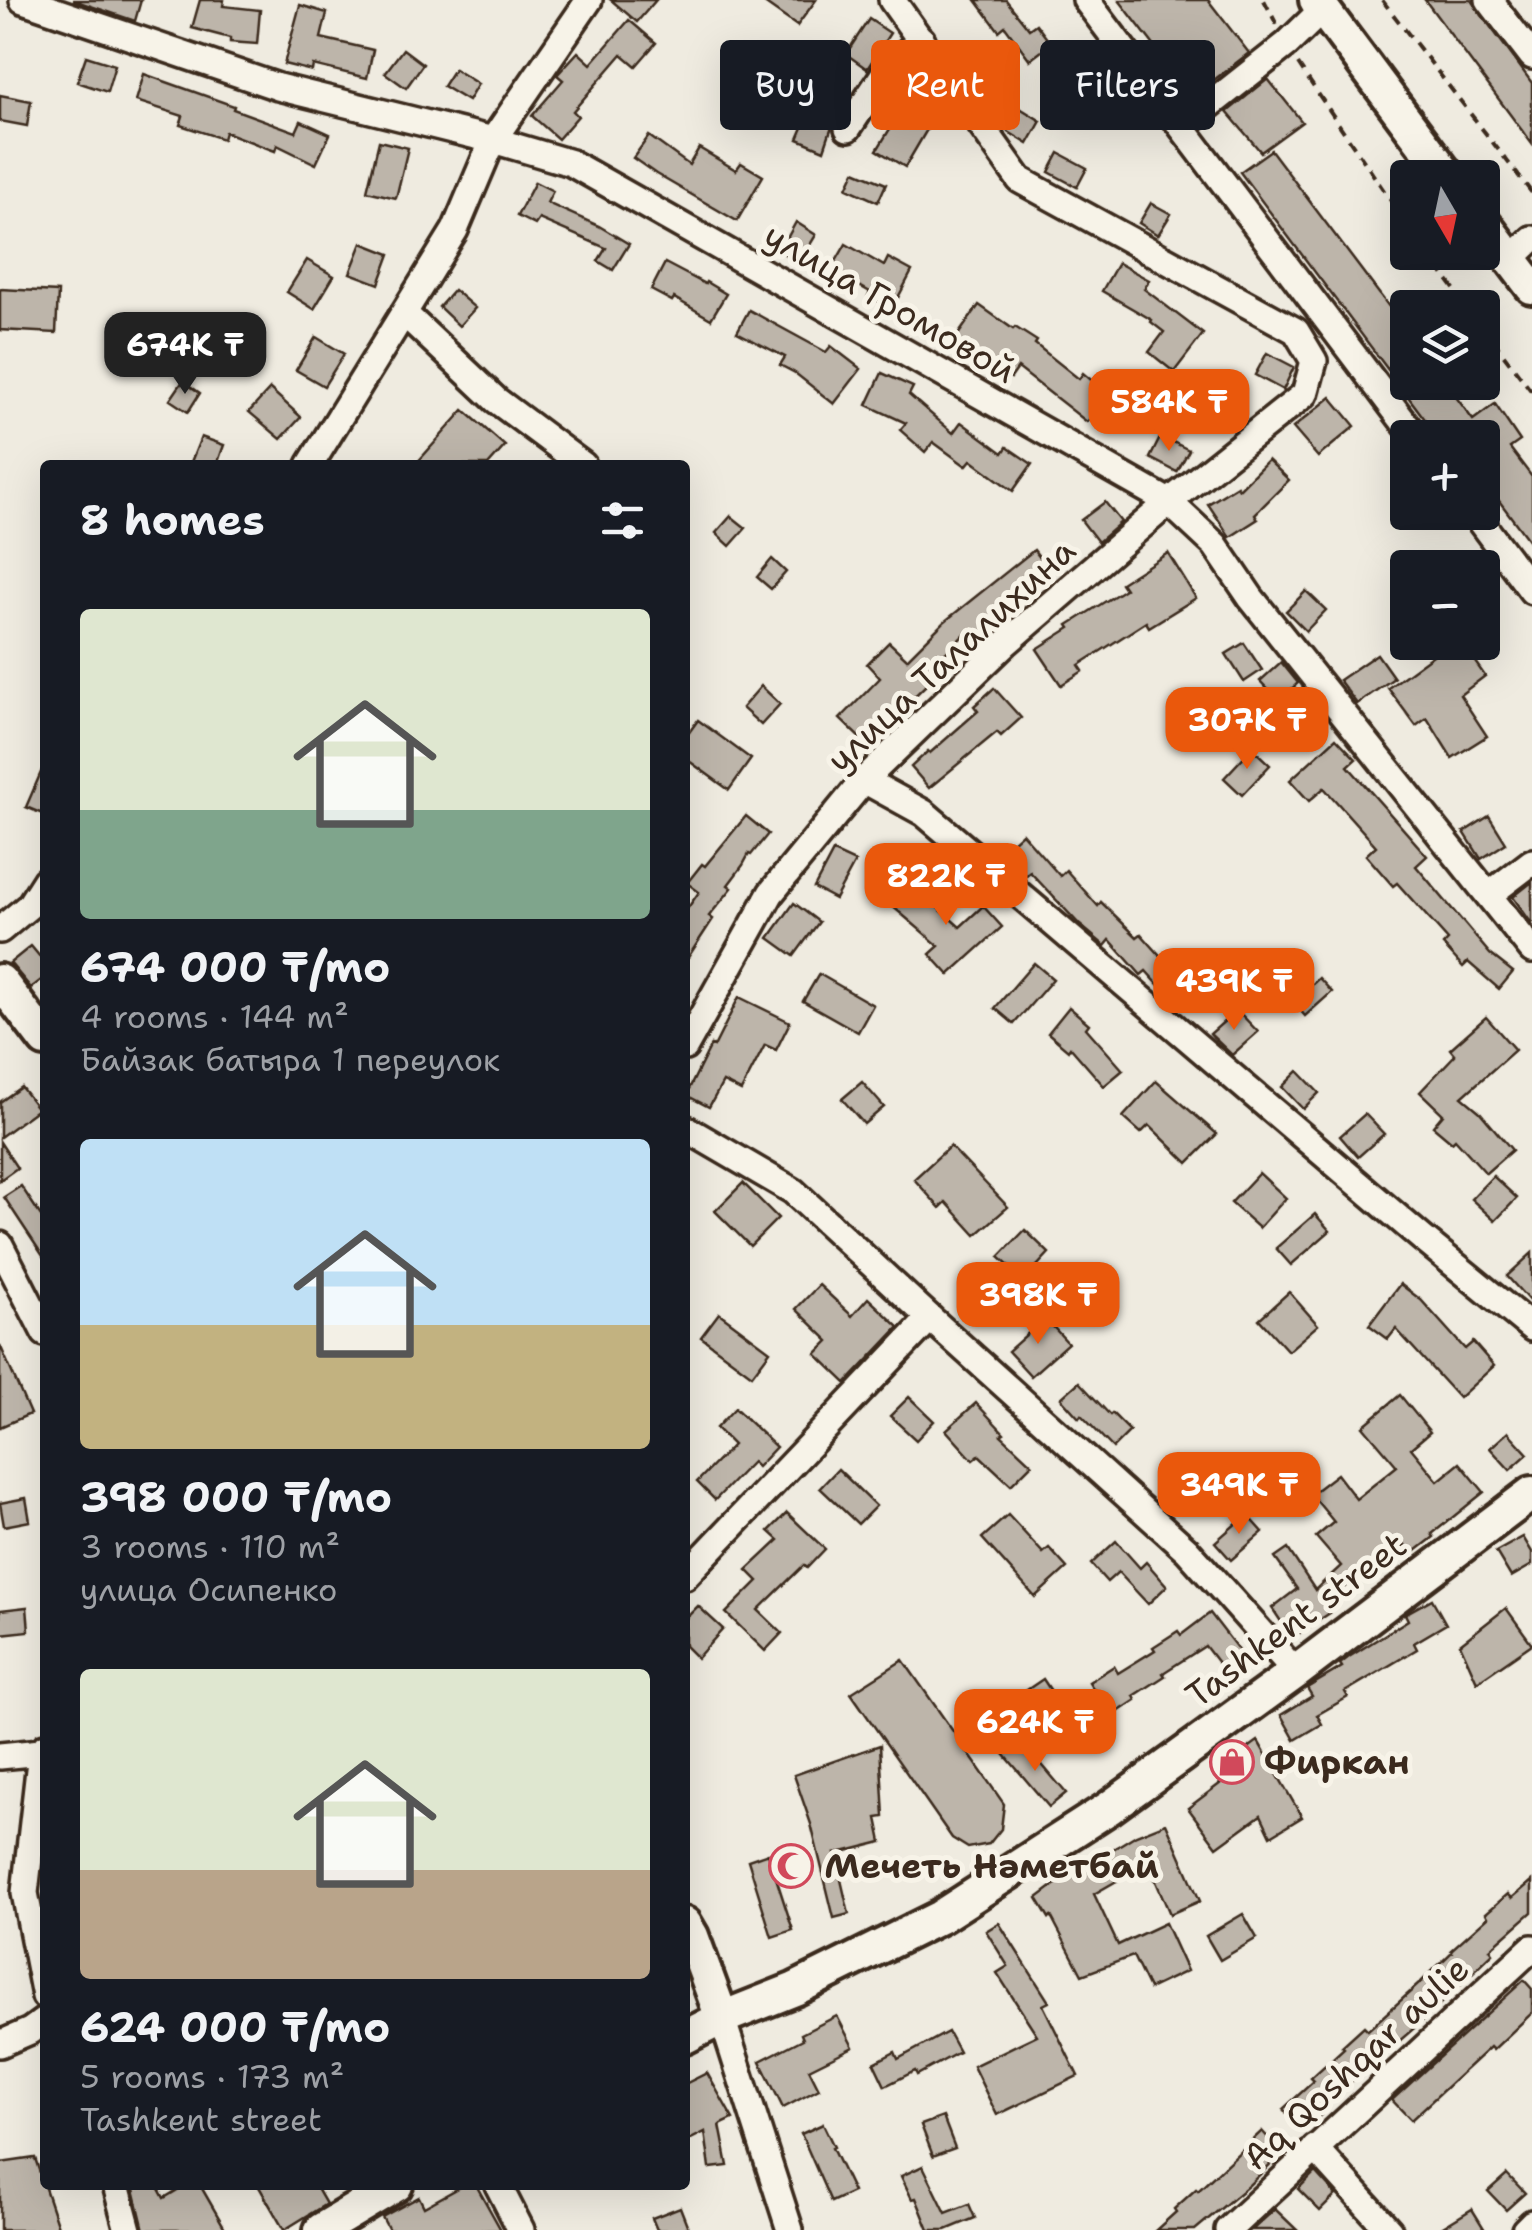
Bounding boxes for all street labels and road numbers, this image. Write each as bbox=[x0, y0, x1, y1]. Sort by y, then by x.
street label: улица Громовой bbox=[756, 211, 1025, 394]
street label: улица Талалихина bbox=[816, 527, 1085, 782]
street label: Tashkent street bbox=[1176, 1521, 1415, 1718]
street label: Aq Qoshqar aulie bbox=[1232, 1945, 1479, 2180]

